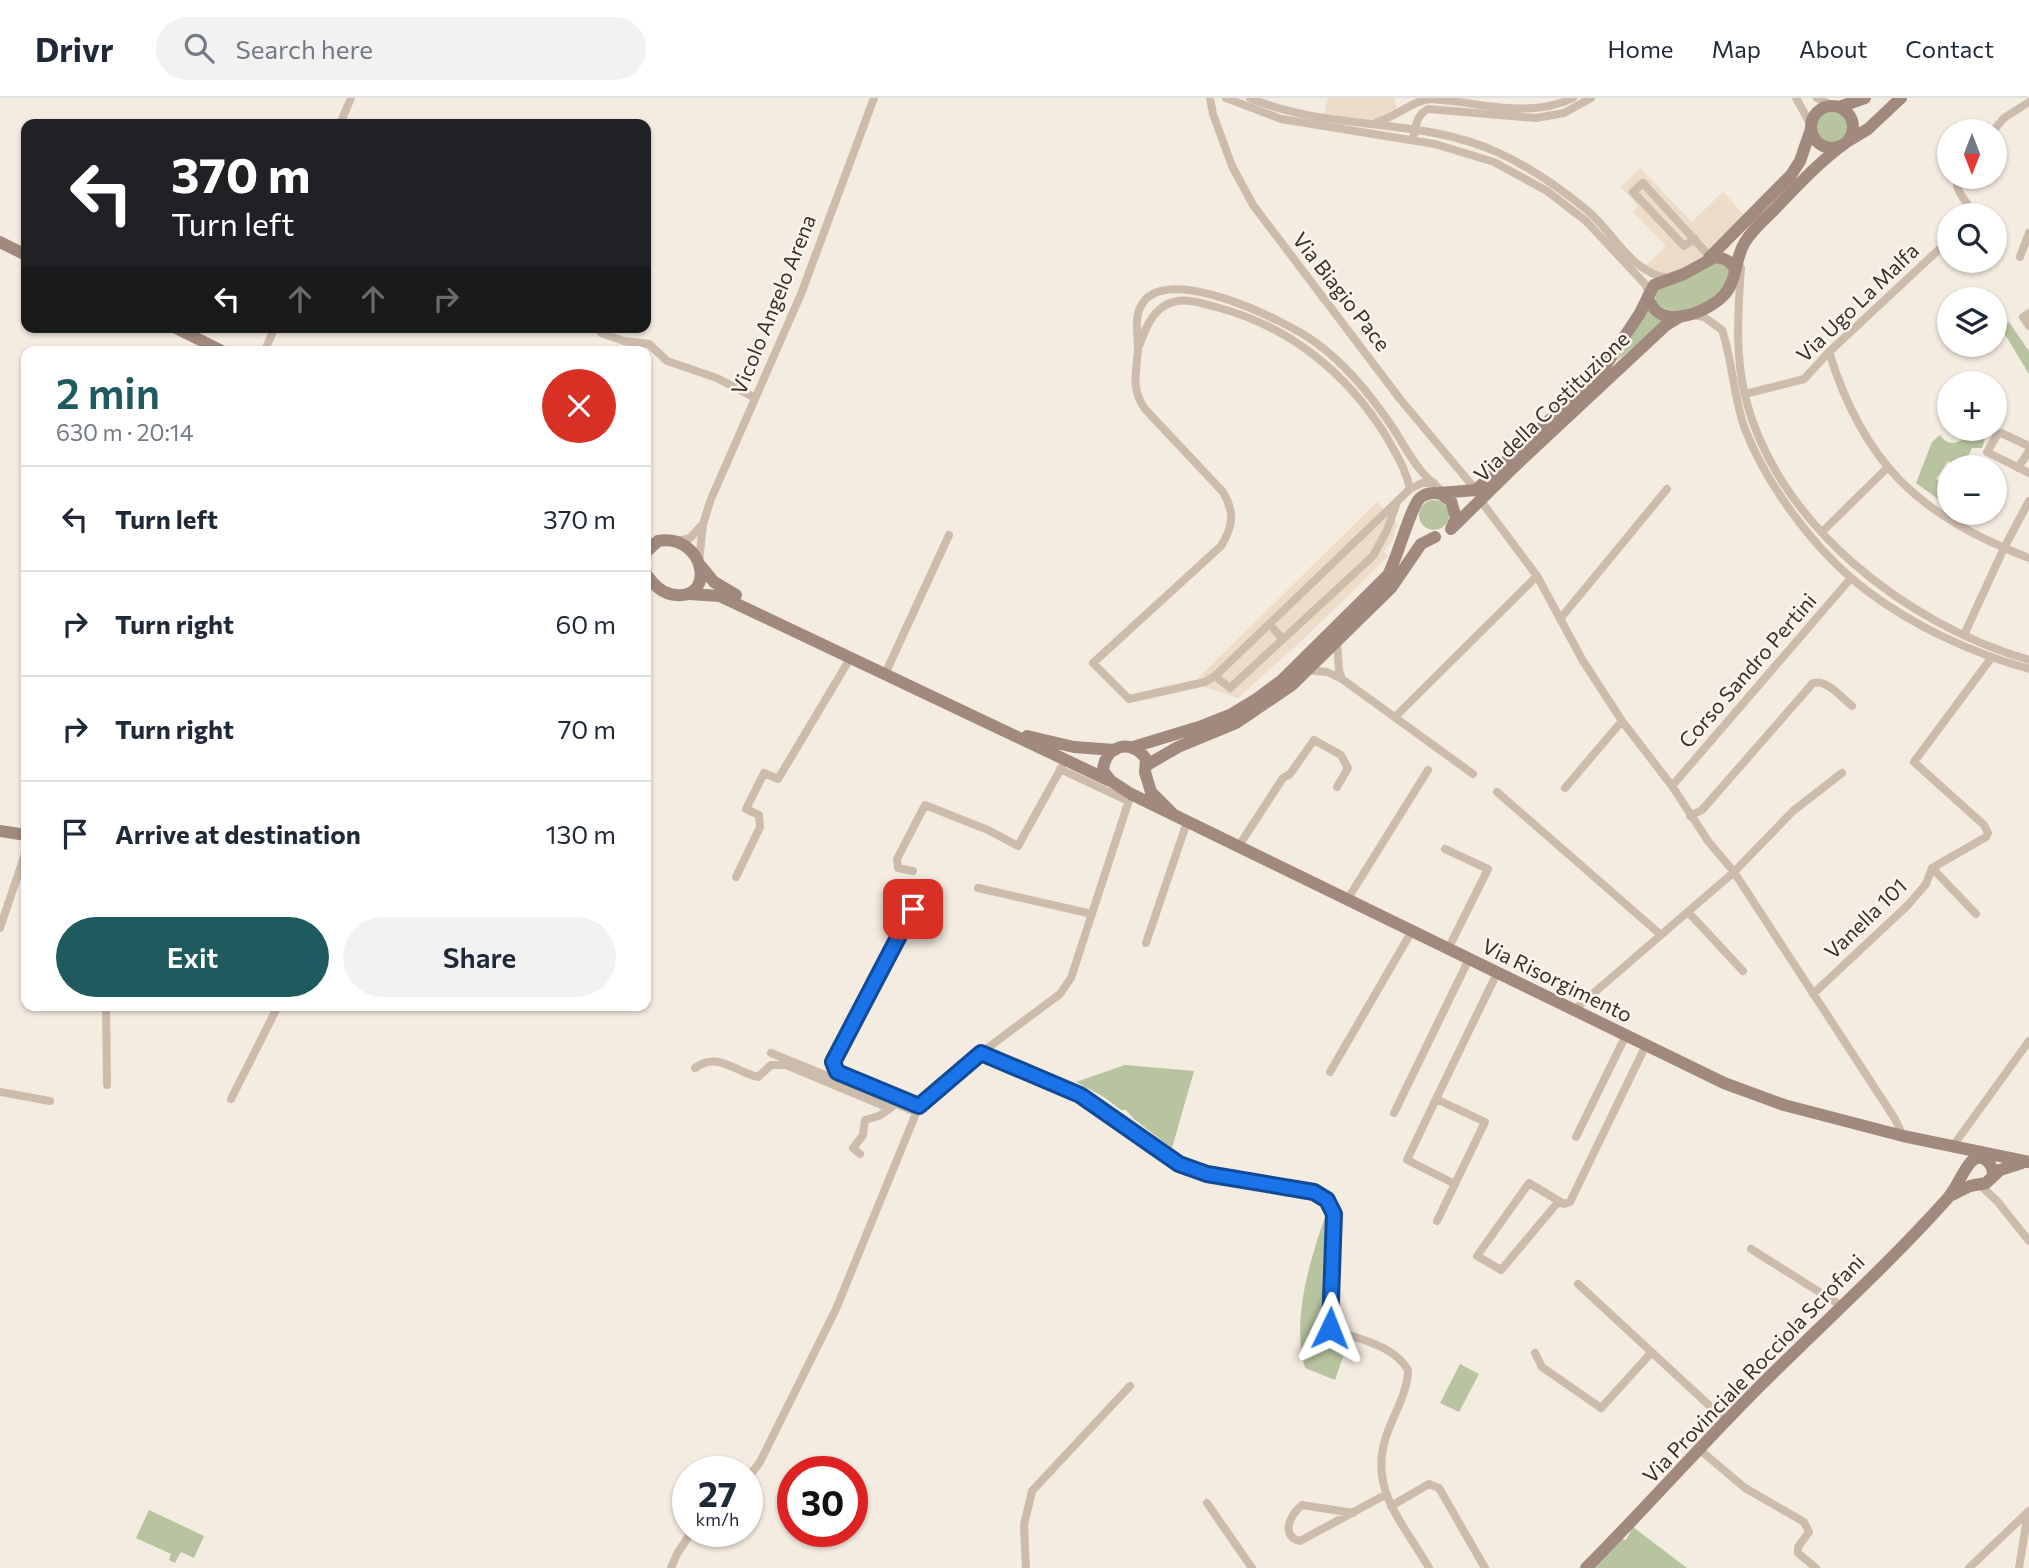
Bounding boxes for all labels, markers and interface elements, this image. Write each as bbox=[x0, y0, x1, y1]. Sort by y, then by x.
search box bbox=[156, 17, 646, 80]
text: Drivr bbox=[35, 28, 114, 69]
icon: search bbox=[180, 29, 218, 67]
text: Search here bbox=[236, 33, 373, 64]
text: Home bbox=[1608, 34, 1674, 63]
text: Map bbox=[1712, 34, 1761, 63]
text: About bbox=[1799, 34, 1867, 63]
text: Contact bbox=[1905, 34, 1994, 63]
north arrow bbox=[1937, 119, 2007, 189]
map controls bbox=[1937, 119, 2007, 525]
text: 370 m bbox=[171, 143, 310, 203]
icon: left bbox=[56, 147, 147, 238]
text: Turn left bbox=[171, 203, 295, 243]
button: search bbox=[1937, 203, 2007, 273]
street label: Vicolo Angelo Arena bbox=[725, 211, 820, 398]
street label: Via Biagio Pace bbox=[1288, 227, 1396, 355]
street label: Via Ugo La Malfa bbox=[1791, 237, 1923, 367]
icon: left bbox=[208, 280, 246, 318]
icon: ahead bbox=[281, 280, 319, 318]
icon: ahead bbox=[354, 280, 392, 318]
icon: right bbox=[427, 280, 465, 318]
button: layers bbox=[1937, 287, 2007, 357]
street label: Via della Costituzione bbox=[1468, 325, 1634, 486]
text: 2 min bbox=[56, 366, 160, 418]
button: close bbox=[542, 369, 616, 443]
button: + bbox=[1937, 371, 2007, 441]
text: 630 m · 20:14 bbox=[56, 418, 194, 446]
button: − bbox=[1937, 455, 2007, 525]
icon: left bbox=[56, 500, 94, 538]
text: Turn left bbox=[115, 503, 218, 534]
text: 370 m bbox=[543, 503, 616, 534]
street label: Corso Sandro Pertini bbox=[1673, 588, 1821, 753]
icon: right bbox=[56, 605, 94, 643]
text: Turn right bbox=[115, 608, 234, 639]
text: 60 m bbox=[556, 608, 616, 639]
icon: right bbox=[56, 710, 94, 748]
text: Turn right bbox=[115, 713, 234, 744]
text: 70 m bbox=[558, 713, 616, 744]
icon: arrive bbox=[56, 815, 94, 853]
text: Arrive at destination bbox=[115, 818, 361, 849]
text: 130 m bbox=[545, 818, 616, 849]
street label: Vanella 101 bbox=[1819, 873, 1911, 963]
pin bbox=[883, 879, 943, 939]
icon: arrive bbox=[894, 890, 932, 928]
button: Exit bbox=[56, 917, 329, 997]
button: Share bbox=[343, 917, 616, 997]
street label: Via Risorgimento bbox=[1478, 932, 1637, 1027]
street label: Via Provinciale Rocciola Scrofani bbox=[1637, 1248, 1869, 1487]
position arrow bbox=[1293, 1291, 1367, 1365]
speed limit sign: 30 bbox=[777, 1456, 868, 1547]
text: 27 bbox=[698, 1471, 737, 1514]
text: km/h bbox=[696, 1508, 739, 1530]

